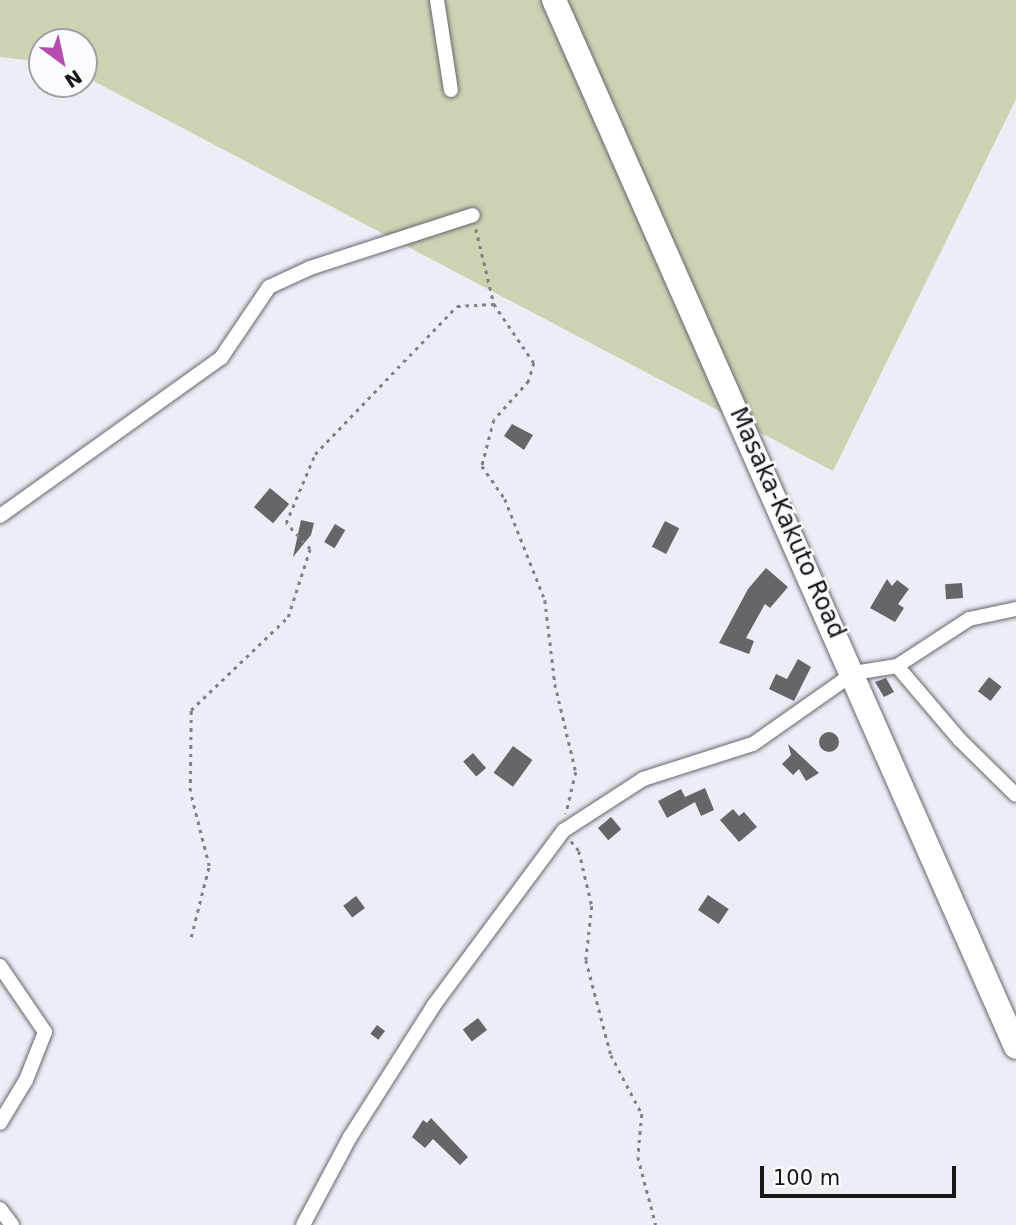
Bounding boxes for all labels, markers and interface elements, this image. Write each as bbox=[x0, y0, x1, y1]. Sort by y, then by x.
north arrow bbox=[28, 28, 98, 98]
text: N bbox=[61, 65, 86, 92]
street label: Masaka-Kakuto Road bbox=[723, 403, 851, 643]
scale bar bbox=[764, 1152, 960, 1196]
text: 100 m bbox=[773, 1166, 840, 1190]

